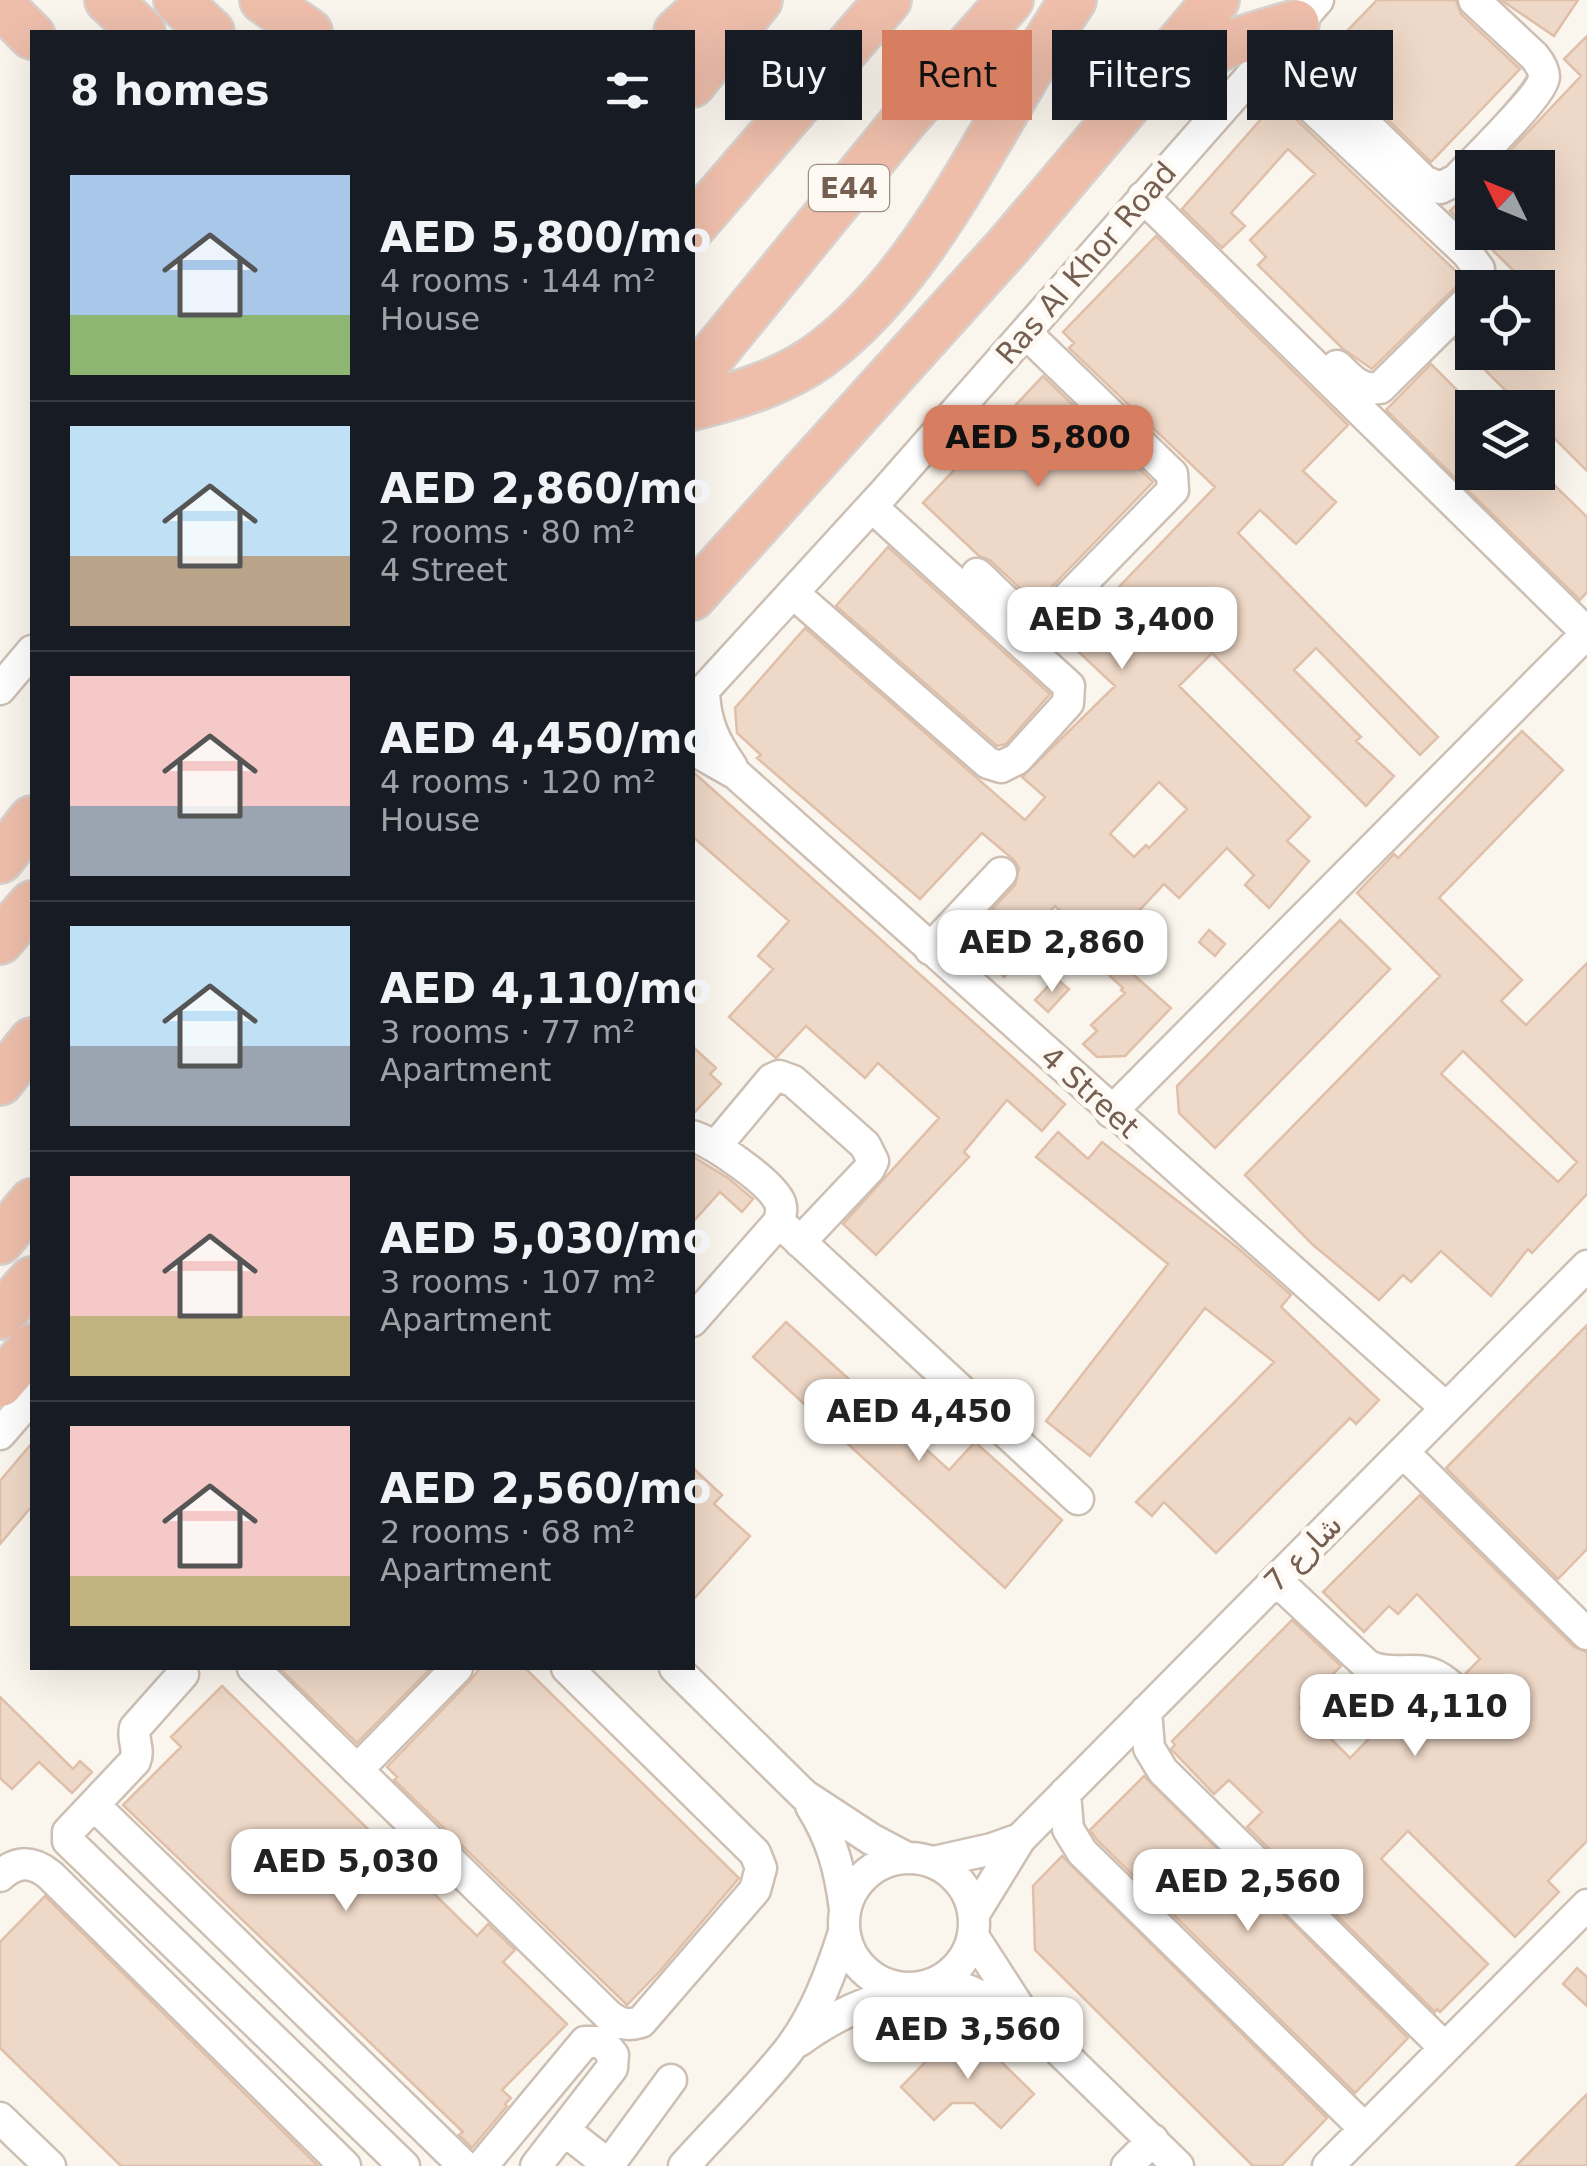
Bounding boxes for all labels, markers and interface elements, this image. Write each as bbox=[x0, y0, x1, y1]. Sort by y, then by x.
chip: Buy bbox=[725, 30, 862, 120]
chip: Rent bbox=[882, 30, 1032, 120]
chip: Filters bbox=[1052, 30, 1227, 120]
chip: New bbox=[1247, 30, 1393, 120]
icon: filters bbox=[600, 63, 655, 118]
text: 8 homes bbox=[70, 66, 270, 115]
north arrow bbox=[1455, 150, 1555, 250]
map controls bbox=[1455, 150, 1555, 490]
street label: Ras Al Khor Road bbox=[989, 155, 1183, 371]
road number: E44 bbox=[809, 165, 889, 211]
text: AED 5,800/mo bbox=[380, 213, 712, 262]
icon: home bbox=[150, 215, 270, 335]
text: 4 rooms · 144 m² bbox=[380, 262, 656, 300]
button: locate bbox=[1455, 270, 1555, 370]
text: House bbox=[380, 300, 480, 338]
button: layers bbox=[1455, 390, 1555, 490]
pin: AED 5,800 bbox=[924, 405, 1152, 490]
text: AED 5,800 bbox=[945, 418, 1131, 456]
text: AED 2,860/mo bbox=[380, 464, 712, 513]
icon: home bbox=[150, 466, 270, 586]
text: 2 rooms · 80 m² bbox=[380, 513, 635, 551]
text: 4 Street bbox=[380, 551, 508, 589]
pin: AED 3,400 bbox=[1008, 587, 1236, 672]
text: AED 3,400 bbox=[1029, 600, 1215, 638]
text: AED 4,450/mo bbox=[380, 714, 712, 763]
icon: home bbox=[150, 716, 270, 836]
text: 4 rooms · 120 m² bbox=[380, 763, 656, 801]
text: House bbox=[380, 801, 480, 839]
pin: AED 2,860 bbox=[938, 910, 1166, 995]
text: AED 2,860 bbox=[959, 923, 1145, 961]
text: AED 4,110/mo bbox=[380, 964, 712, 1013]
icon: home bbox=[150, 966, 270, 1086]
text: 3 rooms · 77 m² bbox=[380, 1013, 635, 1051]
street label: 4 Street bbox=[1034, 1039, 1146, 1145]
text: Apartment bbox=[380, 1051, 551, 1089]
text: AED 5,030/mo bbox=[380, 1214, 712, 1263]
icon: home bbox=[150, 1216, 270, 1336]
text: 3 rooms · 107 m² bbox=[380, 1263, 656, 1301]
text: Apartment bbox=[380, 1301, 551, 1339]
pin: AED 4,450 bbox=[805, 1379, 1033, 1464]
text: AED 4,450 bbox=[826, 1392, 1012, 1430]
text: AED 2,560/mo bbox=[380, 1464, 712, 1513]
icon: home bbox=[150, 1466, 270, 1586]
street label: شارع 7 bbox=[1257, 1507, 1349, 1599]
text: 2 rooms · 68 m² bbox=[380, 1513, 635, 1551]
text: Apartment bbox=[380, 1551, 551, 1589]
pin: AED 4,110 bbox=[1301, 1674, 1529, 1759]
text: AED 4,110 bbox=[1322, 1687, 1508, 1725]
pin: AED 5,030 bbox=[232, 1829, 460, 1914]
text: AED 5,030 bbox=[253, 1842, 439, 1880]
pin: AED 2,560 bbox=[1134, 1849, 1362, 1934]
text: AED 2,560 bbox=[1155, 1862, 1341, 1900]
pin: AED 3,560 bbox=[854, 1997, 1082, 2082]
text: AED 3,560 bbox=[875, 2010, 1061, 2048]

